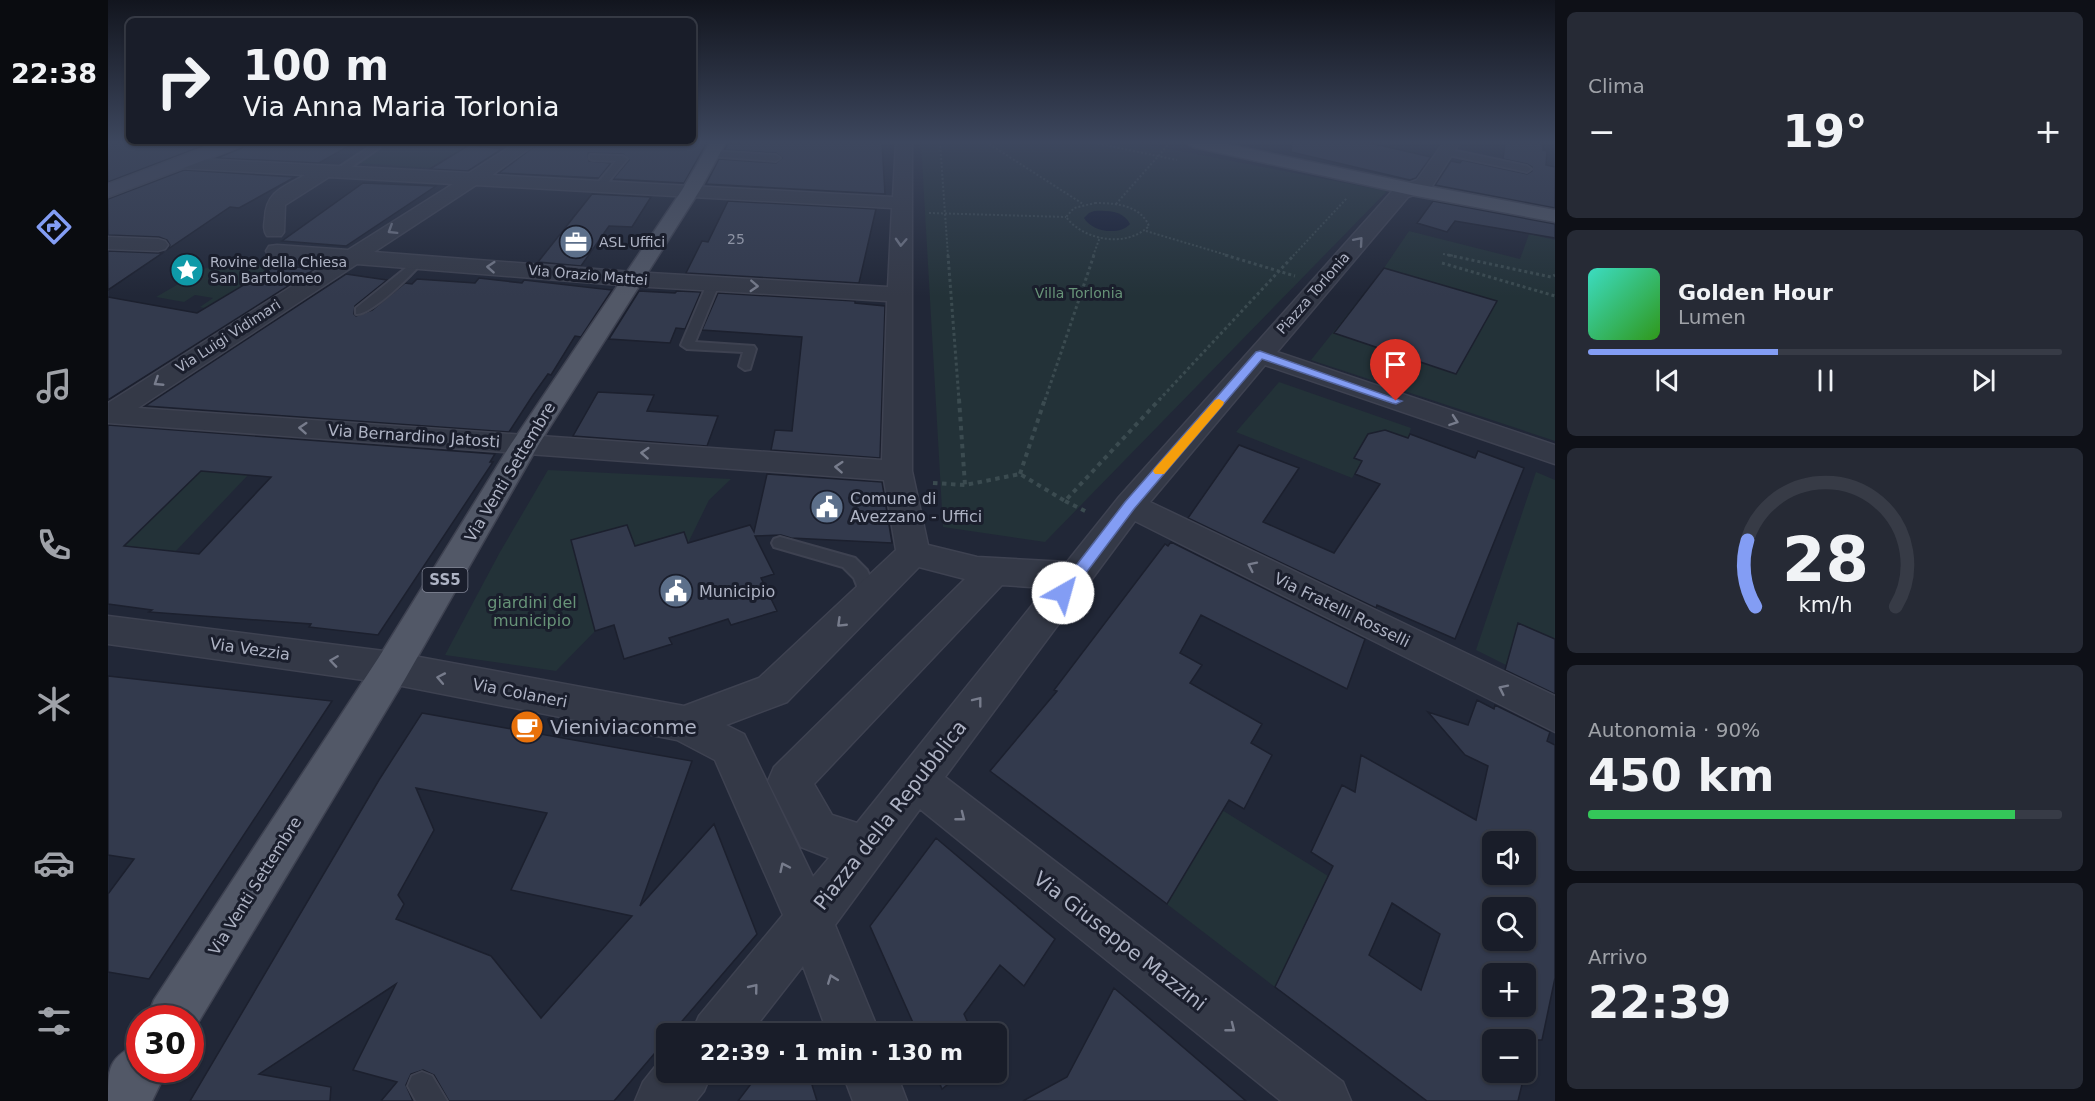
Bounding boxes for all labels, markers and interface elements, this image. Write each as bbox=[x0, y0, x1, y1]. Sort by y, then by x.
text: 100 m bbox=[243, 41, 389, 90]
icon: right bbox=[144, 42, 222, 120]
text: 22:38 bbox=[11, 58, 97, 89]
text: Clima bbox=[1588, 74, 1645, 98]
text: Via Anna Maria Torlonia bbox=[243, 91, 560, 122]
text: 19° bbox=[1782, 105, 1868, 158]
text: − bbox=[1588, 112, 1616, 151]
text: + bbox=[2034, 112, 2062, 151]
icon: directions bbox=[33, 206, 75, 248]
one-way arrow bbox=[388, 222, 398, 234]
office icon: ASL Uffici bbox=[558, 224, 594, 260]
house number: 25 bbox=[727, 231, 745, 247]
place label: ASL Uffici bbox=[599, 234, 665, 250]
one-way arrow bbox=[1352, 237, 1363, 248]
one-way arrow bbox=[895, 238, 908, 247]
street label: Piazza Torlonia bbox=[1273, 249, 1353, 337]
place icon: Rovine della Chiesa San Bartolomeo bbox=[169, 252, 205, 288]
place label: Rovine della Chiesa San Bartolomeo bbox=[210, 254, 347, 286]
one-way arrow bbox=[486, 261, 495, 274]
street label: Via Orazio Mattei bbox=[528, 262, 648, 288]
one-way arrow bbox=[749, 280, 758, 293]
text: Golden Hour bbox=[1678, 280, 1833, 305]
park label: Villa Torlonia bbox=[1035, 285, 1123, 301]
street label: Via Luigi Vidimari bbox=[173, 296, 283, 376]
text: Lumen bbox=[1678, 305, 1746, 329]
pin bbox=[1370, 339, 1421, 401]
icon: arrive bbox=[1379, 348, 1412, 381]
icon: previous bbox=[1651, 364, 1684, 397]
icon: pause bbox=[1809, 364, 1842, 397]
icon: next bbox=[1967, 364, 2000, 397]
icon: music bbox=[33, 365, 75, 407]
one-way arrow bbox=[154, 375, 165, 386]
street label: Via Venti Settembre bbox=[461, 399, 559, 545]
one-way arrow bbox=[1448, 414, 1459, 426]
street label: Via Bernardino Jatosti bbox=[327, 421, 501, 451]
one-way arrow bbox=[299, 422, 308, 435]
one-way arrow bbox=[640, 446, 649, 459]
one-way arrow bbox=[835, 460, 844, 473]
public building icon: Comune di Avezzano - Uffici bbox=[809, 489, 845, 525]
place label: Comune di Avezzano - Uffici bbox=[850, 489, 982, 526]
icon: phone bbox=[33, 524, 75, 566]
text: 28 bbox=[1782, 524, 1868, 597]
position arrow bbox=[1031, 561, 1095, 625]
one-way arrow bbox=[1248, 562, 1259, 573]
road number: SS5 bbox=[422, 568, 468, 592]
street label: Via Fratelli Rosselli bbox=[1271, 569, 1413, 651]
public building icon: Municipio bbox=[658, 573, 694, 609]
place label: Municipio bbox=[699, 582, 775, 601]
park label: giardini del municipio bbox=[487, 593, 577, 630]
text: km/h bbox=[1798, 593, 1852, 618]
one-way arrow bbox=[838, 616, 848, 627]
street label: Via Vezzia bbox=[209, 634, 291, 664]
one-way arrow bbox=[329, 655, 338, 667]
one-way arrow bbox=[436, 672, 446, 685]
street label: Via Colaneri bbox=[471, 675, 569, 711]
icon: climate bbox=[33, 683, 75, 725]
one-way arrow bbox=[1498, 685, 1509, 697]
one-way arrow bbox=[970, 697, 981, 708]
cafe icon: Vieniviaconme bbox=[509, 709, 545, 745]
place label: Vieniviaconme bbox=[550, 715, 697, 739]
street label: Piazza della Repubblica bbox=[808, 715, 972, 915]
text: Autonomia · 90% bbox=[1588, 718, 1760, 742]
text: 450 km bbox=[1588, 749, 1774, 802]
one-way arrow bbox=[955, 809, 966, 820]
street label: Via Venti Settembre bbox=[205, 813, 305, 959]
map controls bbox=[1482, 831, 1536, 1083]
button: sound bbox=[1482, 831, 1536, 885]
icon: car bbox=[33, 842, 75, 884]
one-way arrow bbox=[780, 862, 792, 873]
street label: Via Giuseppe Mazzini bbox=[1029, 866, 1211, 1016]
button: search bbox=[1482, 897, 1536, 951]
text: Arrivo bbox=[1588, 945, 1647, 969]
button: + bbox=[1482, 963, 1536, 1017]
one-way arrow bbox=[827, 974, 840, 985]
text: 22:39 bbox=[1588, 976, 1731, 1029]
one-way arrow bbox=[746, 984, 757, 995]
icon: filters bbox=[33, 1000, 75, 1042]
speed limit sign: 30 bbox=[126, 1005, 204, 1083]
one-way arrow bbox=[1224, 1020, 1235, 1031]
button: − bbox=[1482, 1029, 1536, 1083]
text: 22:39 · 1 min · 130 m bbox=[700, 1040, 963, 1065]

